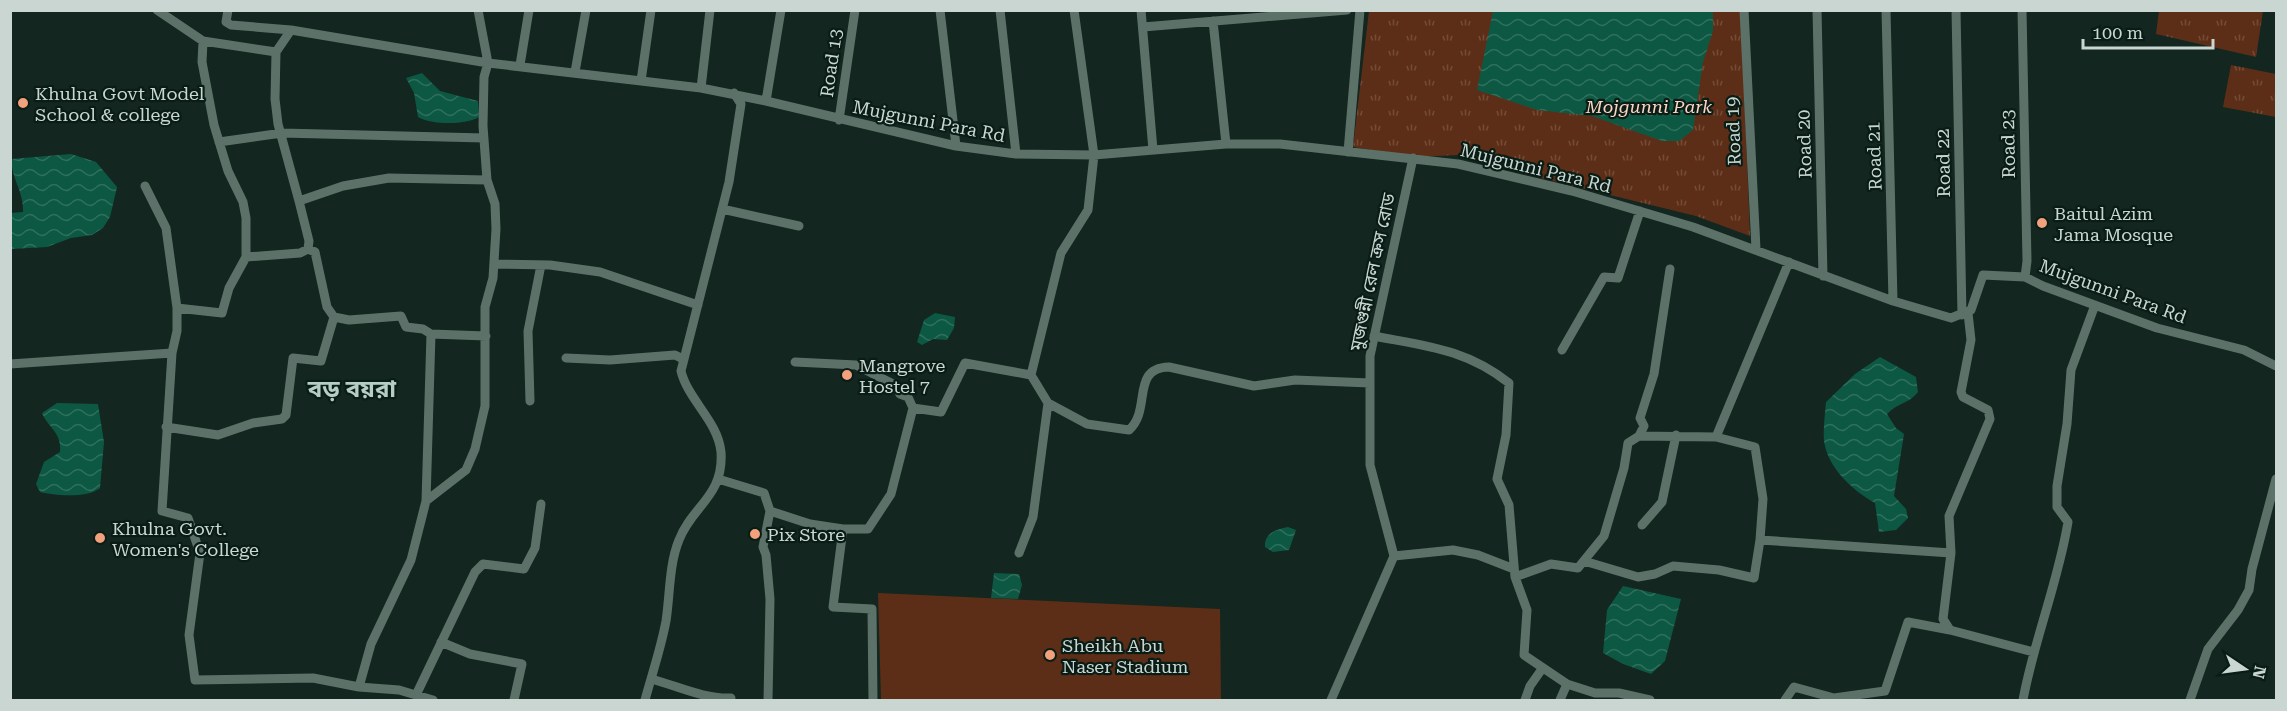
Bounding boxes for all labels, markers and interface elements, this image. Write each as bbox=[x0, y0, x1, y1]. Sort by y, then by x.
scale bar bbox=[2083, 12, 2214, 50]
text: 100 m bbox=[2092, 22, 2143, 43]
street label: Road 13 bbox=[816, 27, 846, 99]
place label: Khulna Govt Model School & college bbox=[35, 83, 205, 125]
marker: Khulna Govt Model School & college bbox=[16, 96, 30, 110]
street label: Mujgunni Para Rd bbox=[851, 96, 1007, 146]
park label: Mojgunni Park bbox=[1585, 96, 1712, 117]
street label: Road 19 bbox=[1721, 96, 1745, 166]
street label: Road 20 bbox=[1792, 109, 1816, 179]
street label: Road 23 bbox=[1997, 109, 2019, 179]
street label: Road 21 bbox=[1862, 121, 1886, 191]
street label: Road 22 bbox=[1932, 128, 1954, 198]
street label: Mujgunni Para Rd bbox=[1458, 139, 1614, 197]
street label: মুজগুন্নী রেল ক্রস রোড bbox=[1345, 191, 1400, 354]
place label: Baitul Azim Jama Mosque bbox=[2054, 203, 2173, 245]
marker: Baitul Azim Jama Mosque bbox=[2035, 216, 2049, 230]
street label: Mujgunni Para Rd bbox=[2037, 255, 2190, 327]
place label: Mangrove Hostel 7 bbox=[859, 355, 946, 397]
marker: Mangrove Hostel 7 bbox=[840, 368, 854, 382]
district label: বড় বয়রা bbox=[307, 375, 397, 403]
place label: Khulna Govt. Women's College bbox=[112, 518, 259, 560]
place label: Pix Store bbox=[767, 524, 845, 545]
marker: Pix Store bbox=[748, 527, 762, 541]
marker: Khulna Govt. Women's College bbox=[93, 531, 107, 545]
place label: Sheikh Abu Naser Stadium bbox=[1062, 635, 1188, 677]
north arrow bbox=[2215, 639, 2275, 699]
marker: Sheikh Abu Naser Stadium bbox=[1043, 648, 1057, 662]
text: N bbox=[2248, 664, 2270, 680]

